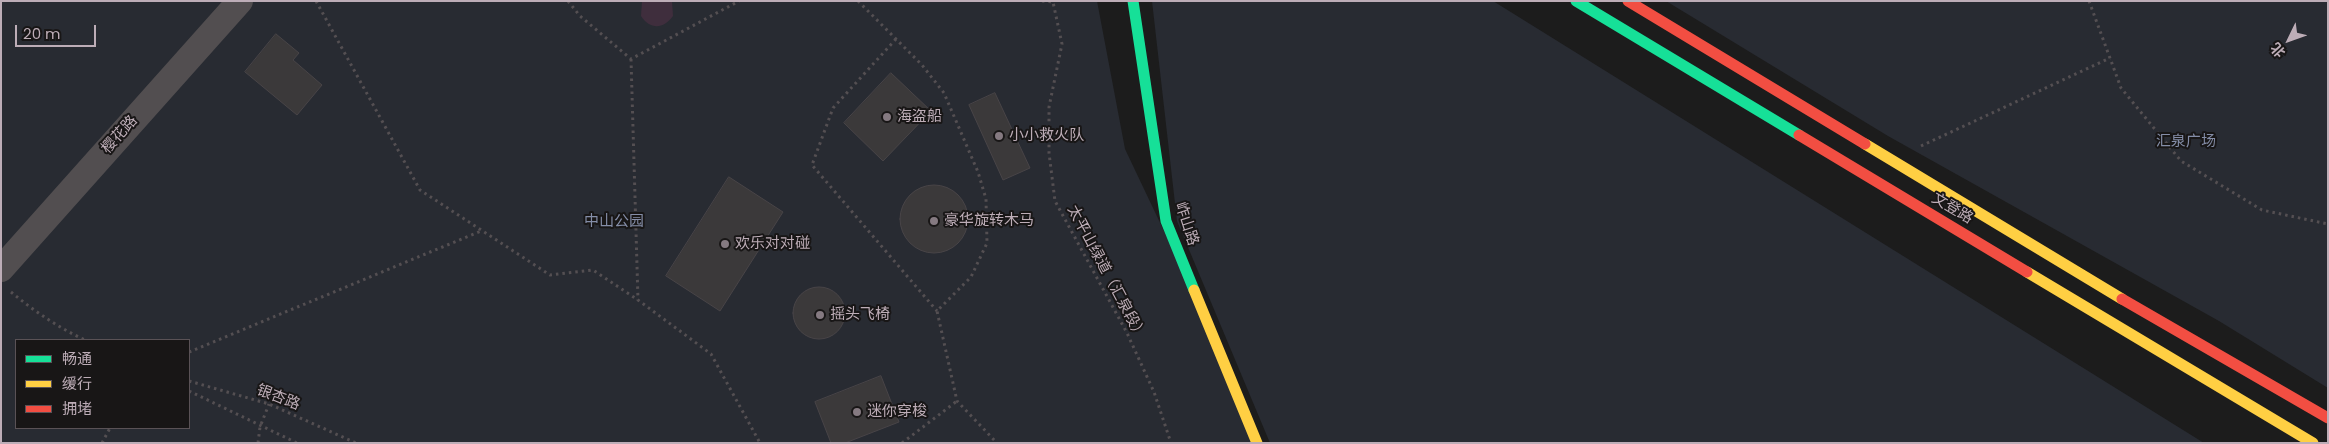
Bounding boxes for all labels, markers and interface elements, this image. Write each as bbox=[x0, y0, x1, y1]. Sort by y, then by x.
scale bar bbox=[18, 15, 99, 47]
north arrow bbox=[2264, 15, 2314, 65]
text: 20 m bbox=[23, 23, 61, 44]
text: 北 bbox=[2266, 38, 2290, 62]
place label: 海盗船 bbox=[897, 108, 942, 126]
marker: 海盗船 bbox=[881, 111, 893, 123]
street label: 樱花路 bbox=[98, 112, 142, 158]
place label: 小小救火队 bbox=[1009, 127, 1084, 145]
marker: 小小救火队 bbox=[993, 130, 1005, 142]
park label: 汇泉广场 bbox=[2156, 133, 2216, 151]
street label: 文登路 bbox=[1928, 190, 1976, 228]
street label: 岞山路 bbox=[1170, 200, 1202, 248]
street label: 太平山绿道（汇泉段） bbox=[1063, 203, 1149, 343]
place label: 豪华旋转木马 bbox=[944, 212, 1034, 230]
park label: 中山公园 bbox=[584, 213, 644, 231]
marker: 豪华旋转木马 bbox=[928, 215, 940, 227]
place label: 欢乐对对碰 bbox=[735, 235, 810, 253]
marker: 欢乐对对碰 bbox=[719, 238, 731, 250]
place label: 摇头飞椅 bbox=[830, 306, 890, 324]
marker: 摇头飞椅 bbox=[814, 309, 826, 321]
legend bbox=[15, 339, 190, 429]
text: 畅通 bbox=[62, 348, 92, 369]
text: 缓行 bbox=[62, 373, 92, 394]
street label: 银杏路 bbox=[254, 382, 302, 414]
text: 拥堵 bbox=[62, 398, 92, 419]
place label: 迷你穿梭 bbox=[867, 403, 927, 421]
marker: 迷你穿梭 bbox=[851, 406, 863, 418]

